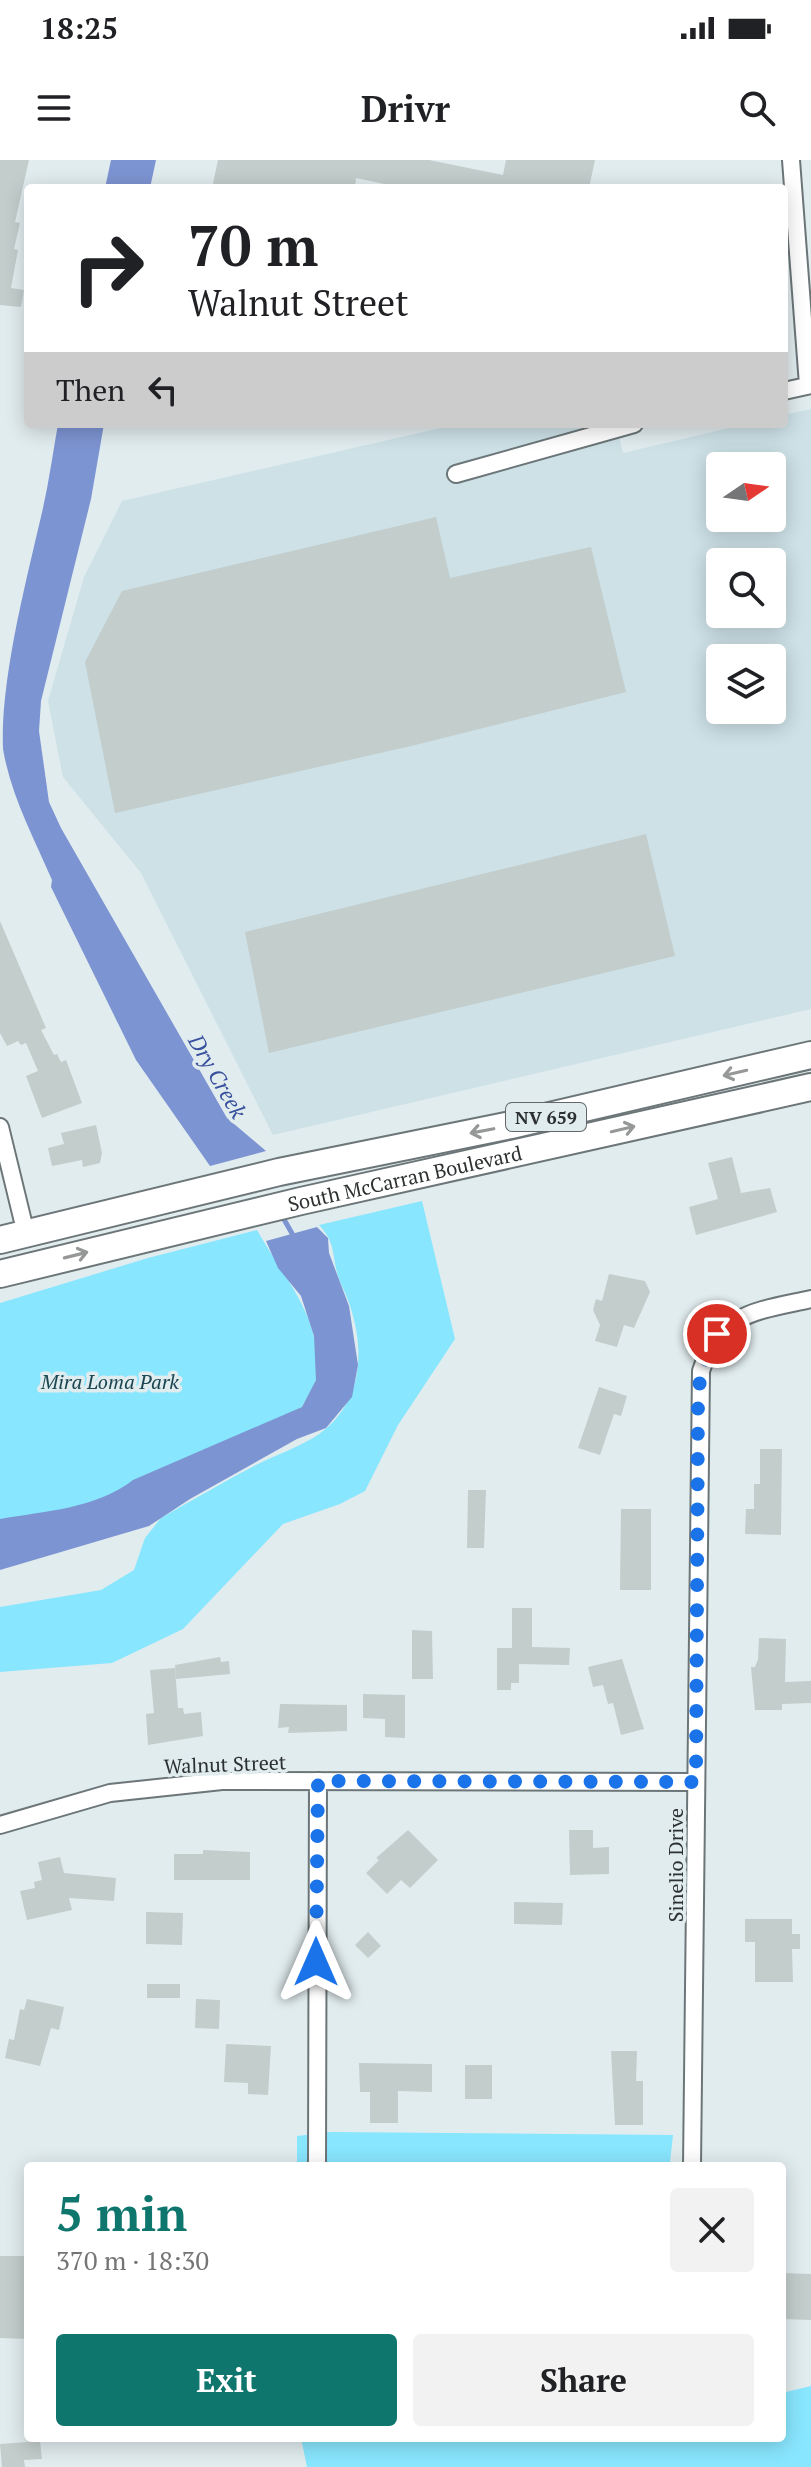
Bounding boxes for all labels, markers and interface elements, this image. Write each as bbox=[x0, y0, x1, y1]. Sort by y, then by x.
text: 18:25 bbox=[40, 8, 118, 48]
text: Drivr bbox=[361, 85, 450, 132]
icon: menu bbox=[32, 86, 76, 130]
icon: search bbox=[735, 86, 779, 130]
text: 70 m bbox=[188, 208, 318, 282]
icon: right bbox=[56, 216, 160, 320]
text: Walnut Street bbox=[188, 279, 409, 326]
icon: left bbox=[141, 368, 185, 412]
text: Then bbox=[56, 370, 125, 410]
north arrow bbox=[706, 452, 786, 532]
map controls bbox=[706, 452, 786, 724]
button: search bbox=[706, 548, 786, 628]
button: layers bbox=[706, 644, 786, 724]
water label: Dry Creek bbox=[182, 1028, 254, 1124]
one-way arrow bbox=[723, 1066, 748, 1081]
road number: NV 659 bbox=[506, 1103, 586, 1131]
one-way arrow bbox=[610, 1121, 636, 1136]
one-way arrow bbox=[470, 1125, 495, 1140]
street label: South McCarran Boulevard bbox=[285, 1139, 524, 1217]
one-way arrow bbox=[62, 1247, 88, 1262]
pin bbox=[683, 1300, 751, 1368]
icon: arrive bbox=[695, 1312, 739, 1356]
park label: Mira Loma Park bbox=[40, 1368, 179, 1395]
street label: Walnut Street bbox=[163, 1748, 287, 1780]
street label: Sinelio Drive bbox=[662, 1808, 689, 1922]
position arrow bbox=[274, 1920, 358, 2004]
text: 5 min bbox=[56, 2181, 187, 2245]
button: close bbox=[670, 2188, 754, 2272]
text: 370 m · 18:30 bbox=[56, 2243, 209, 2277]
button: Exit bbox=[56, 2334, 397, 2426]
button: Share bbox=[413, 2334, 754, 2426]

